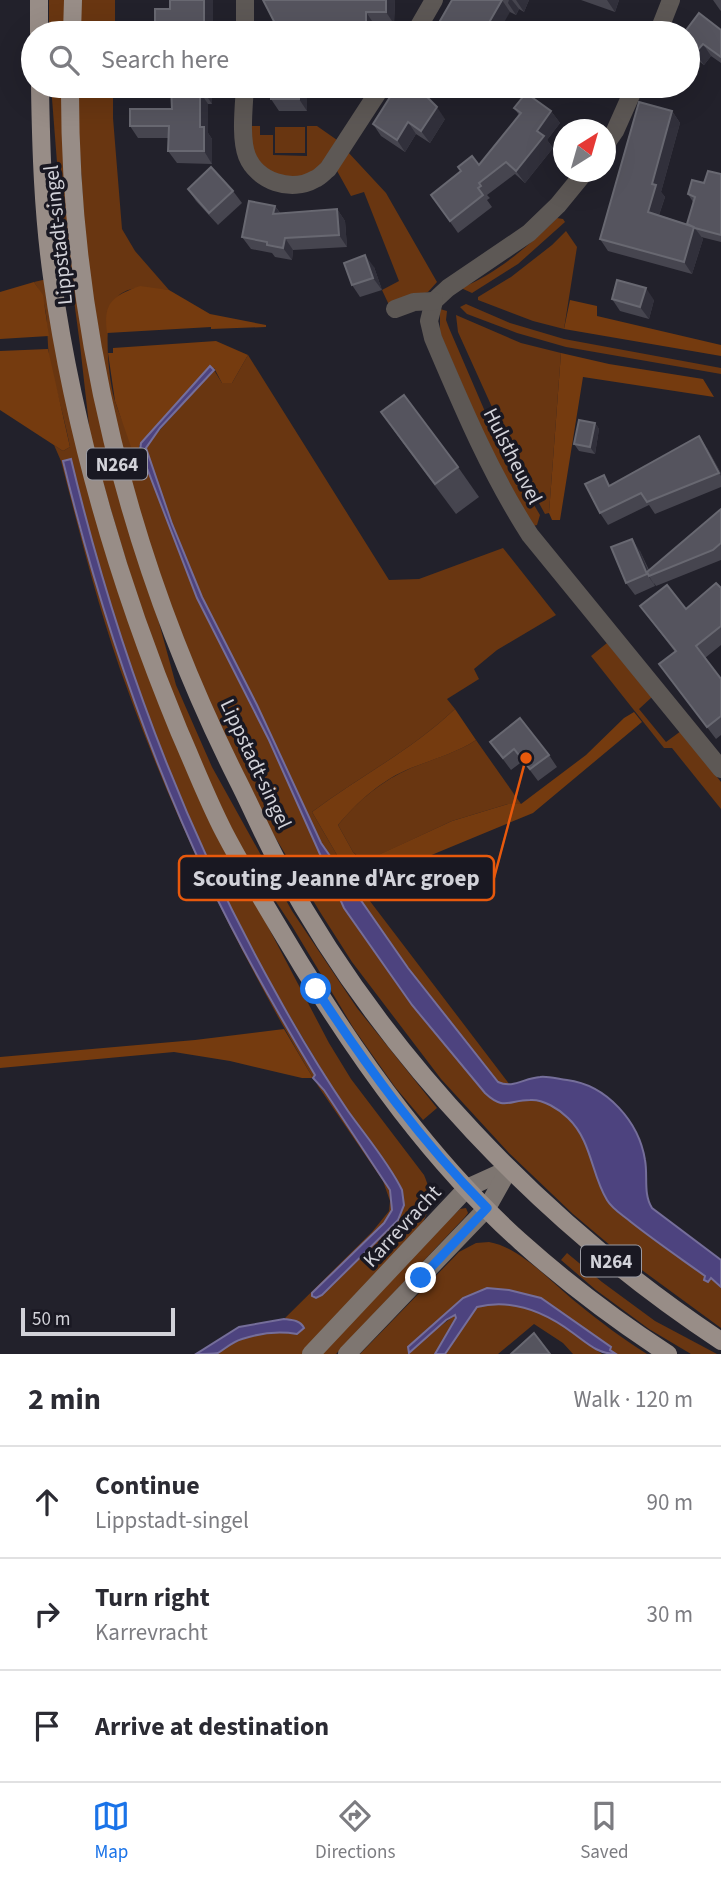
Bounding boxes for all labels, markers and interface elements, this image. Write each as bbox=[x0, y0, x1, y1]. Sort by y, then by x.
search box bbox=[21, 21, 700, 98]
icon: search bbox=[45, 41, 83, 79]
text: Search here bbox=[101, 41, 229, 78]
north arrow bbox=[553, 119, 616, 182]
street label: Lippstadt-singel bbox=[36, 164, 80, 306]
street label: Hulstheuvel bbox=[476, 403, 550, 509]
road number: N264 bbox=[87, 449, 147, 480]
street label: Lippstadt-singel bbox=[213, 694, 299, 834]
callout: Scouting Jeanne d'Arc groep bbox=[179, 856, 494, 900]
text: Scouting Jeanne d'Arc groep bbox=[192, 862, 480, 895]
route start bbox=[300, 973, 331, 1004]
street label: Karrevracht bbox=[356, 1178, 448, 1274]
road number: N264 bbox=[581, 1246, 641, 1276]
route end bbox=[405, 1262, 436, 1293]
scale bar bbox=[21, 1305, 175, 1337]
text: 50 m bbox=[32, 1306, 70, 1333]
text: 2 min bbox=[28, 1378, 101, 1421]
text: Walk · 120 m bbox=[574, 1383, 693, 1416]
text: Continue bbox=[95, 1467, 200, 1504]
icon: ahead bbox=[28, 1483, 66, 1521]
text: 90 m bbox=[646, 1486, 693, 1519]
text: Lippstadt-singel bbox=[95, 1504, 249, 1537]
text: Turn right bbox=[95, 1579, 210, 1616]
icon: right bbox=[28, 1595, 66, 1633]
text: 30 m bbox=[646, 1598, 693, 1631]
text: Karrevracht bbox=[95, 1616, 208, 1649]
icon: arrive bbox=[28, 1707, 66, 1745]
text: Arrive at destination bbox=[95, 1708, 329, 1745]
tab: Map bbox=[92, 1797, 130, 1866]
tab: Directions bbox=[315, 1797, 395, 1866]
tab: Saved bbox=[580, 1797, 629, 1866]

